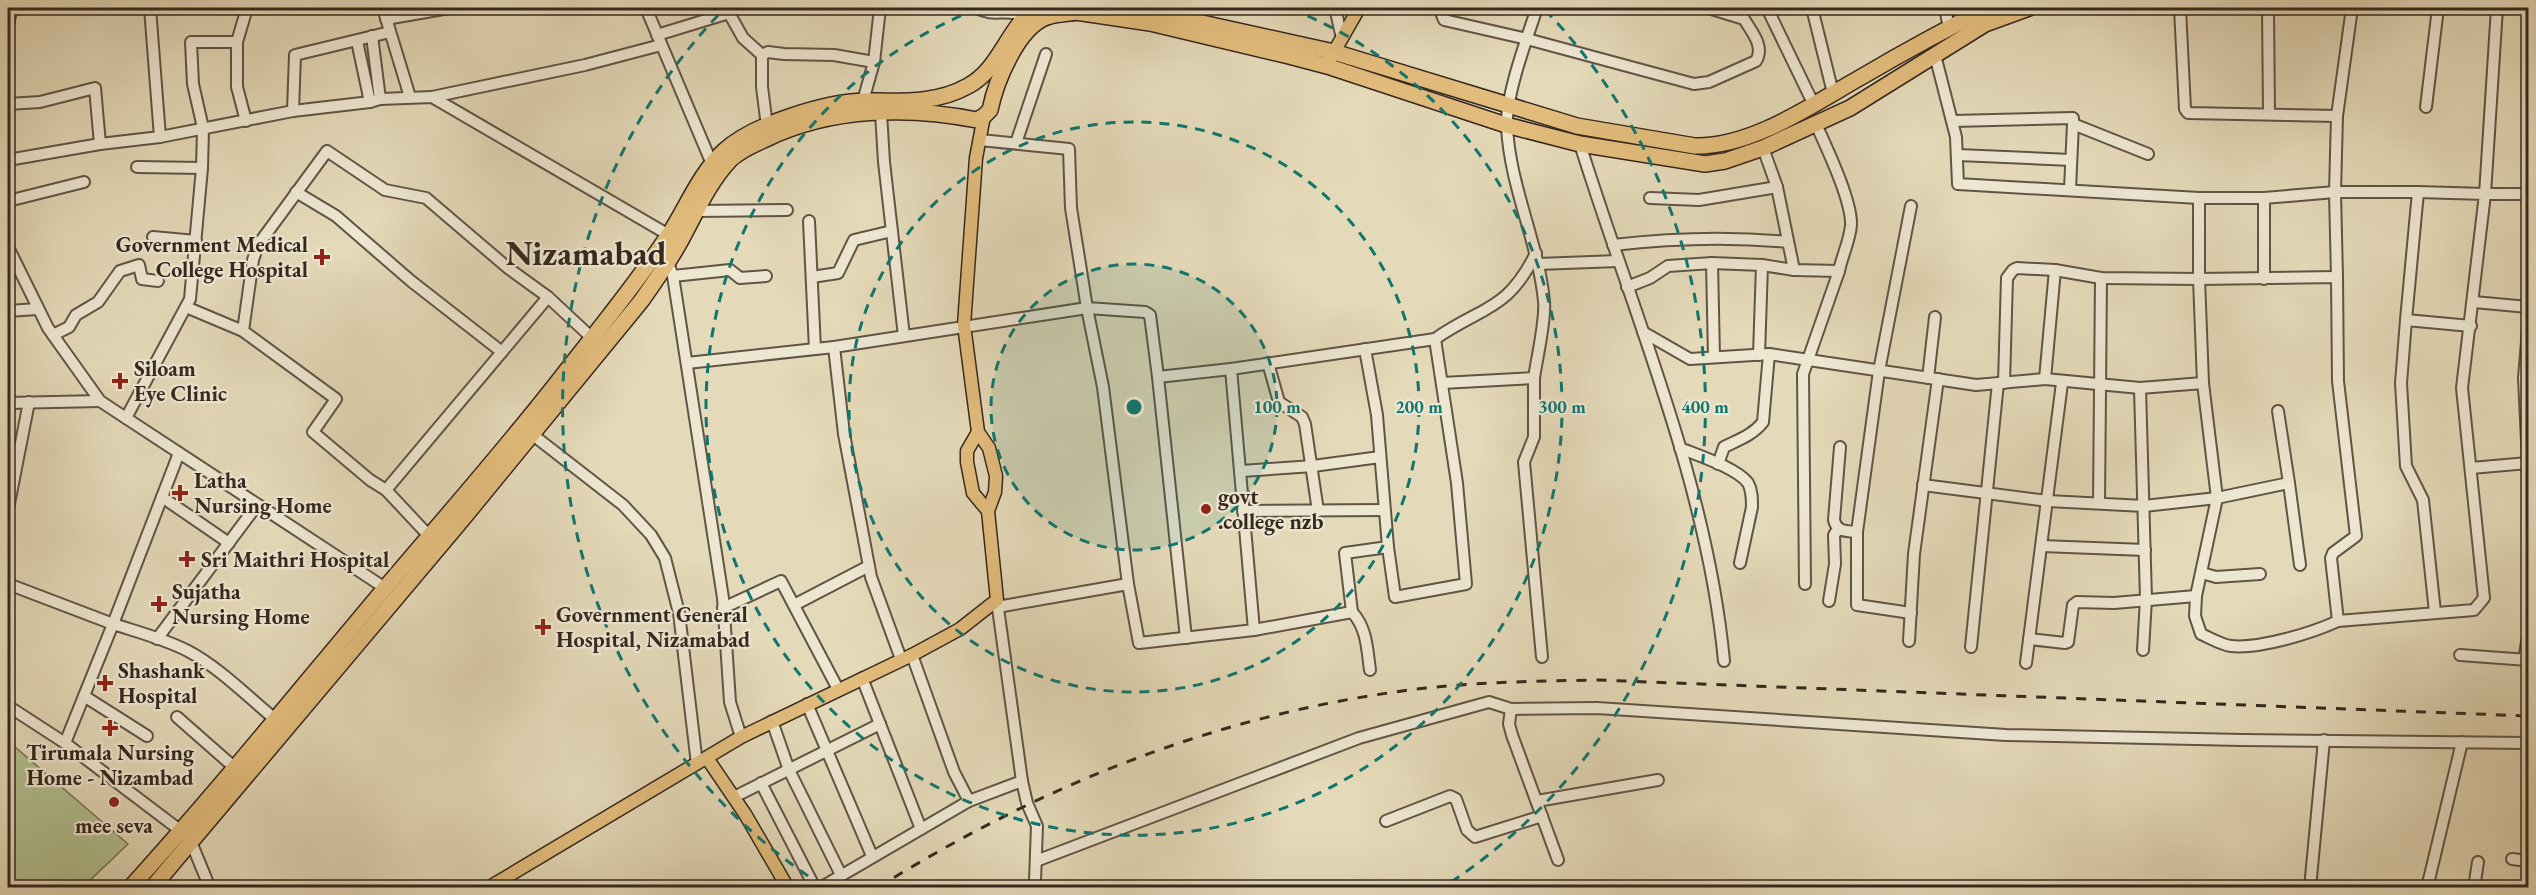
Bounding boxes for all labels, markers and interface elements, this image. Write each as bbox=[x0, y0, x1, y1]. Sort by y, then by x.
place label: Government Medical College Hospital bbox=[116, 230, 308, 284]
district label: Nizamabad bbox=[506, 231, 667, 275]
marker: Government Medical College Hospital bbox=[313, 248, 331, 266]
place label: Siloam Eye Clinic bbox=[134, 354, 227, 408]
marker: Siloam Eye Clinic bbox=[111, 372, 129, 390]
text: 100 m bbox=[1253, 395, 1301, 418]
text: 200 m bbox=[1395, 395, 1443, 418]
text: 300 m bbox=[1538, 395, 1586, 418]
text: 400 m bbox=[1681, 395, 1729, 418]
centre of rings bbox=[1124, 397, 1144, 417]
place label: Latha Nursing Home bbox=[194, 466, 332, 520]
place label: govt .college nzb bbox=[1218, 482, 1323, 536]
marker: Latha Nursing Home bbox=[171, 484, 189, 502]
marker: govt .college nzb bbox=[1199, 502, 1213, 516]
place label: Sri Maithri Hospital bbox=[201, 545, 389, 574]
marker: Sri Maithri Hospital bbox=[178, 550, 196, 568]
place label: Sujatha Nursing Home bbox=[172, 577, 310, 631]
marker: Sujatha Nursing Home bbox=[150, 595, 168, 613]
place label: Government General Hospital, Nizamabad bbox=[556, 600, 750, 654]
marker: Government General Hospital, Nizamabad bbox=[534, 618, 552, 636]
place label: Shashank Hospital bbox=[118, 656, 206, 710]
marker: Shashank Hospital bbox=[96, 674, 114, 692]
marker: Tirumala Nursing Home - Nizambad bbox=[101, 719, 119, 737]
place label: Tirumala Nursing Home - Nizambad bbox=[26, 738, 195, 792]
marker: mee seva bbox=[107, 795, 121, 809]
place label: mee seva bbox=[75, 811, 153, 840]

